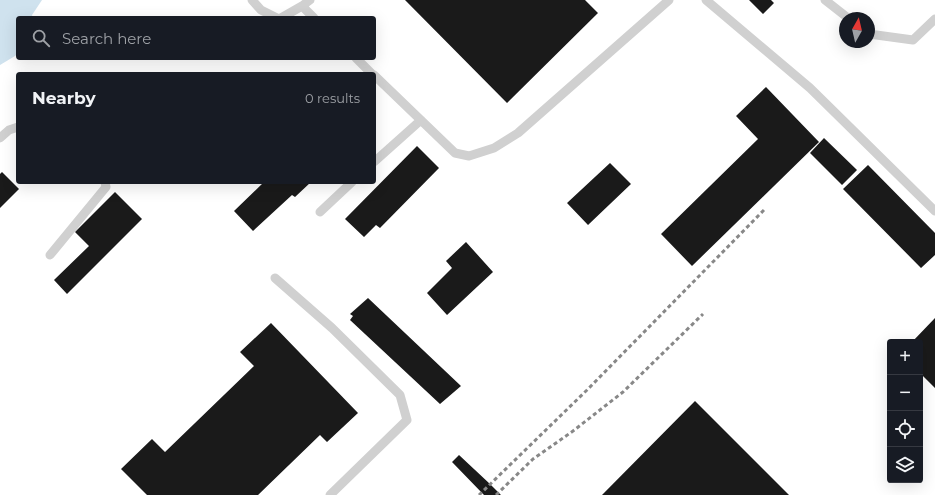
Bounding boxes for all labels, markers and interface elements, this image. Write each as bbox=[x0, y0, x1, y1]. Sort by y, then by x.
north arrow bbox=[839, 12, 875, 48]
search box bbox=[16, 16, 376, 60]
icon: search bbox=[30, 27, 52, 49]
text: Search here bbox=[62, 29, 151, 48]
text: Nearby bbox=[32, 88, 96, 108]
text: 0 results bbox=[305, 90, 360, 106]
map controls bbox=[887, 339, 923, 483]
button: + bbox=[887, 339, 923, 375]
button: − bbox=[887, 375, 923, 411]
button: locate bbox=[887, 411, 923, 447]
button: layers bbox=[887, 447, 923, 483]

